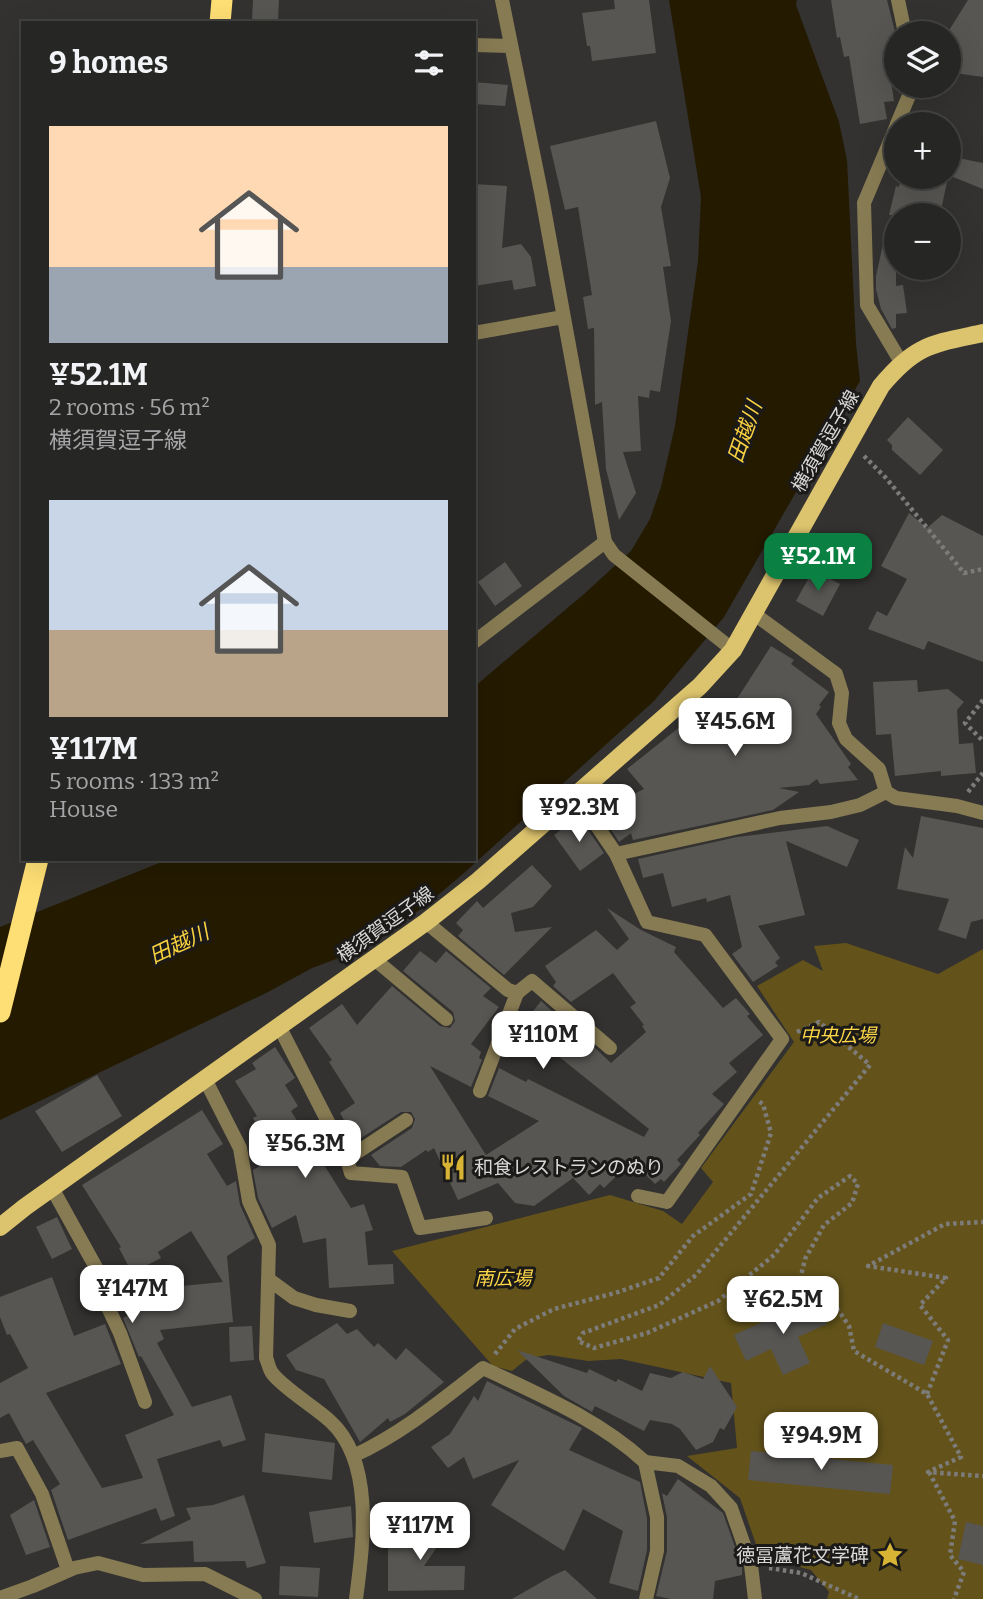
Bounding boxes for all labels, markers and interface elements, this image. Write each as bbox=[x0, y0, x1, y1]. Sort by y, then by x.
map controls bbox=[884, 21, 961, 280]
button: layers bbox=[884, 21, 961, 98]
icon: filters bbox=[410, 44, 448, 82]
text: 9 homes bbox=[49, 45, 168, 81]
button: + bbox=[884, 112, 961, 189]
icon: home bbox=[186, 172, 312, 298]
button: − bbox=[884, 203, 961, 280]
text: ¥52.1M bbox=[49, 357, 148, 393]
street label: 横須賀逗子線 bbox=[787, 386, 864, 496]
text: 2 rooms · 56 m² bbox=[49, 393, 210, 421]
water label: 田越川 bbox=[722, 396, 768, 466]
text: 横須賀逗子線 bbox=[49, 426, 187, 454]
pin: ¥52.1M bbox=[761, 534, 875, 593]
text: ¥52.1M bbox=[780, 542, 856, 570]
icon: home bbox=[186, 546, 312, 672]
pin: ¥45.6M bbox=[678, 698, 792, 758]
text: ¥45.6M bbox=[695, 707, 775, 735]
text: ¥117M bbox=[49, 731, 138, 767]
text: 5 rooms · 133 m² bbox=[49, 767, 219, 795]
pin: ¥92.3M bbox=[522, 784, 636, 844]
text: ¥92.3M bbox=[539, 793, 619, 821]
text: House bbox=[49, 795, 118, 823]
street label: 横須賀逗子線 bbox=[332, 882, 438, 967]
water label: 田越川 bbox=[145, 918, 215, 969]
pin: ¥110M bbox=[494, 1012, 592, 1071]
text: ¥110M bbox=[508, 1020, 578, 1048]
park label: 中央広場 bbox=[800, 1024, 878, 1047]
pin: ¥56.3M bbox=[248, 1120, 362, 1180]
text: ¥56.3M bbox=[265, 1129, 345, 1157]
restaurant icon: 和食レストランのぬり bbox=[438, 1152, 468, 1182]
place label: 和食レストランのぬり bbox=[474, 1156, 664, 1179]
pin: ¥147M bbox=[83, 1266, 181, 1325]
park label: 南広場 bbox=[474, 1267, 533, 1290]
text: ¥147M bbox=[96, 1274, 168, 1302]
pin: ¥62.5M bbox=[726, 1276, 840, 1336]
text: ¥62.5M bbox=[743, 1285, 823, 1313]
pin: ¥94.9M bbox=[764, 1412, 878, 1472]
text: ¥94.9M bbox=[780, 1421, 862, 1449]
pin: ¥117M bbox=[371, 1502, 469, 1562]
text: ¥117M bbox=[386, 1511, 454, 1539]
place icon: 徳冨蘆花文学碑 bbox=[875, 1540, 905, 1570]
place label: 徳冨蘆花文学碑 bbox=[736, 1544, 869, 1567]

